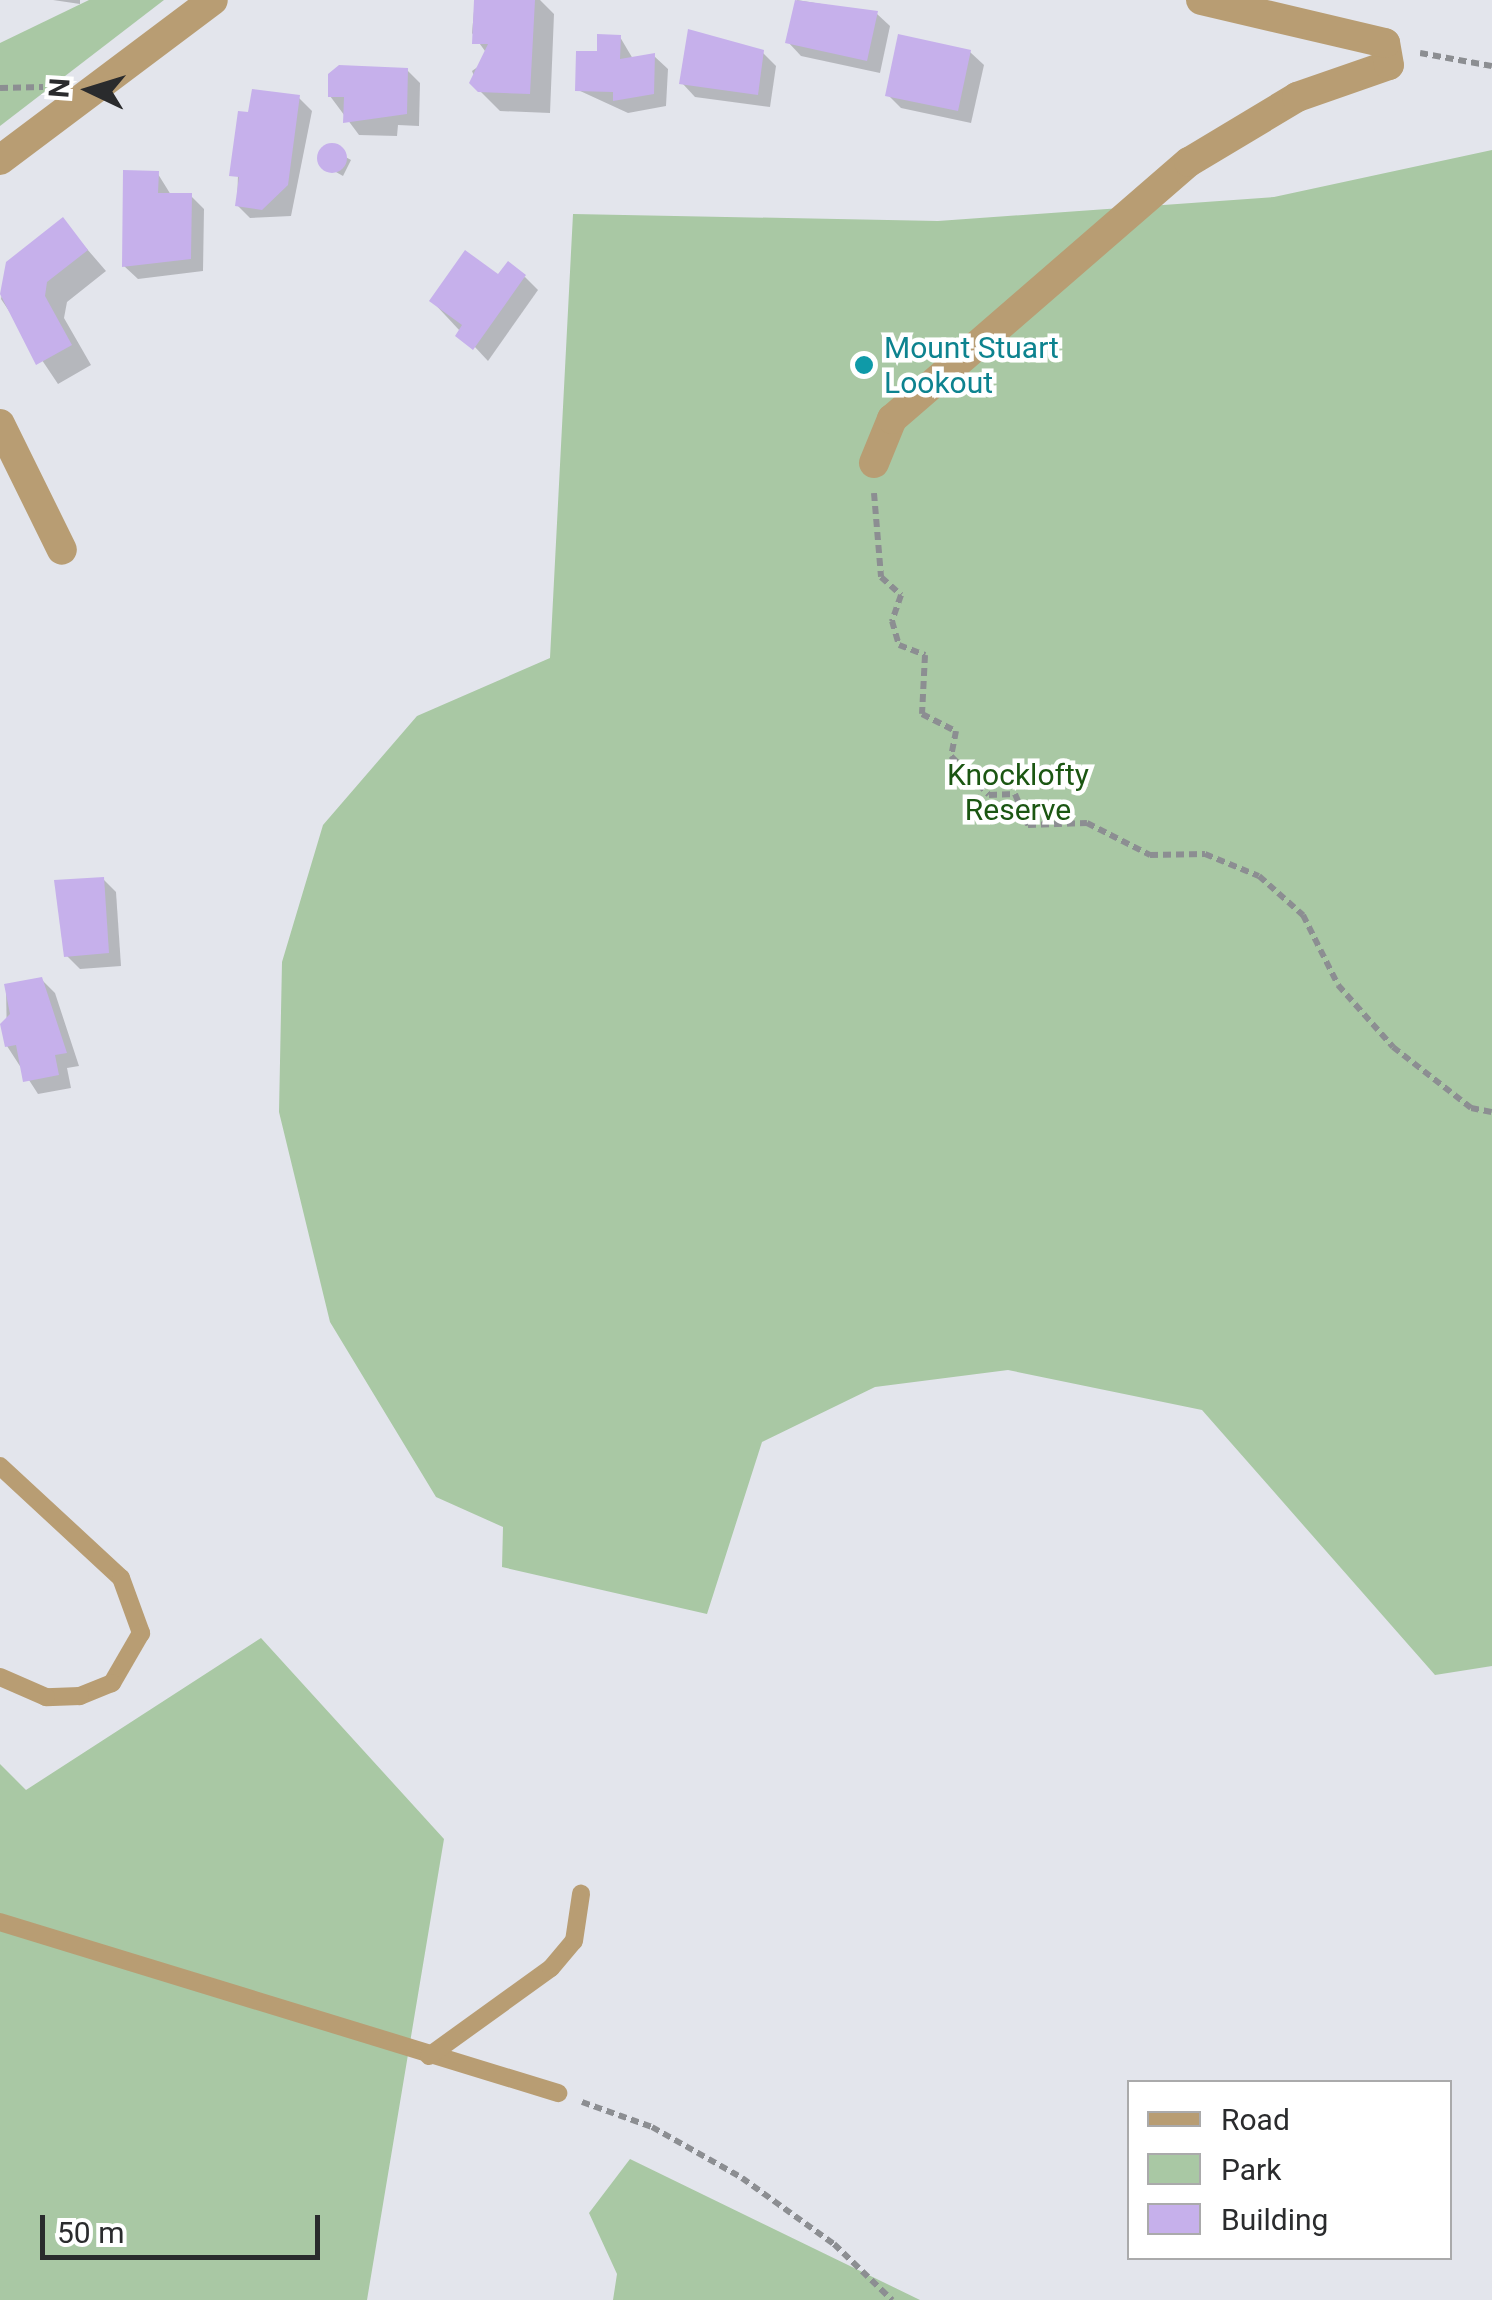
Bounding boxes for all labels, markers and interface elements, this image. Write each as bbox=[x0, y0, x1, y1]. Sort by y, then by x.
north arrow bbox=[40, 40, 140, 140]
text: N bbox=[42, 77, 77, 99]
place label: Mount Stuart Lookout bbox=[884, 330, 1059, 400]
marker: Mount Stuart Lookout bbox=[853, 354, 875, 376]
park label: Knocklofty Reserve bbox=[947, 757, 1089, 828]
legend bbox=[1127, 2080, 1452, 2260]
text: Road bbox=[1221, 2102, 1290, 2137]
text: Park bbox=[1221, 2152, 1281, 2187]
scale bar bbox=[45, 2195, 325, 2257]
text: Building bbox=[1221, 2202, 1328, 2237]
text: 50 m bbox=[57, 2215, 124, 2250]

